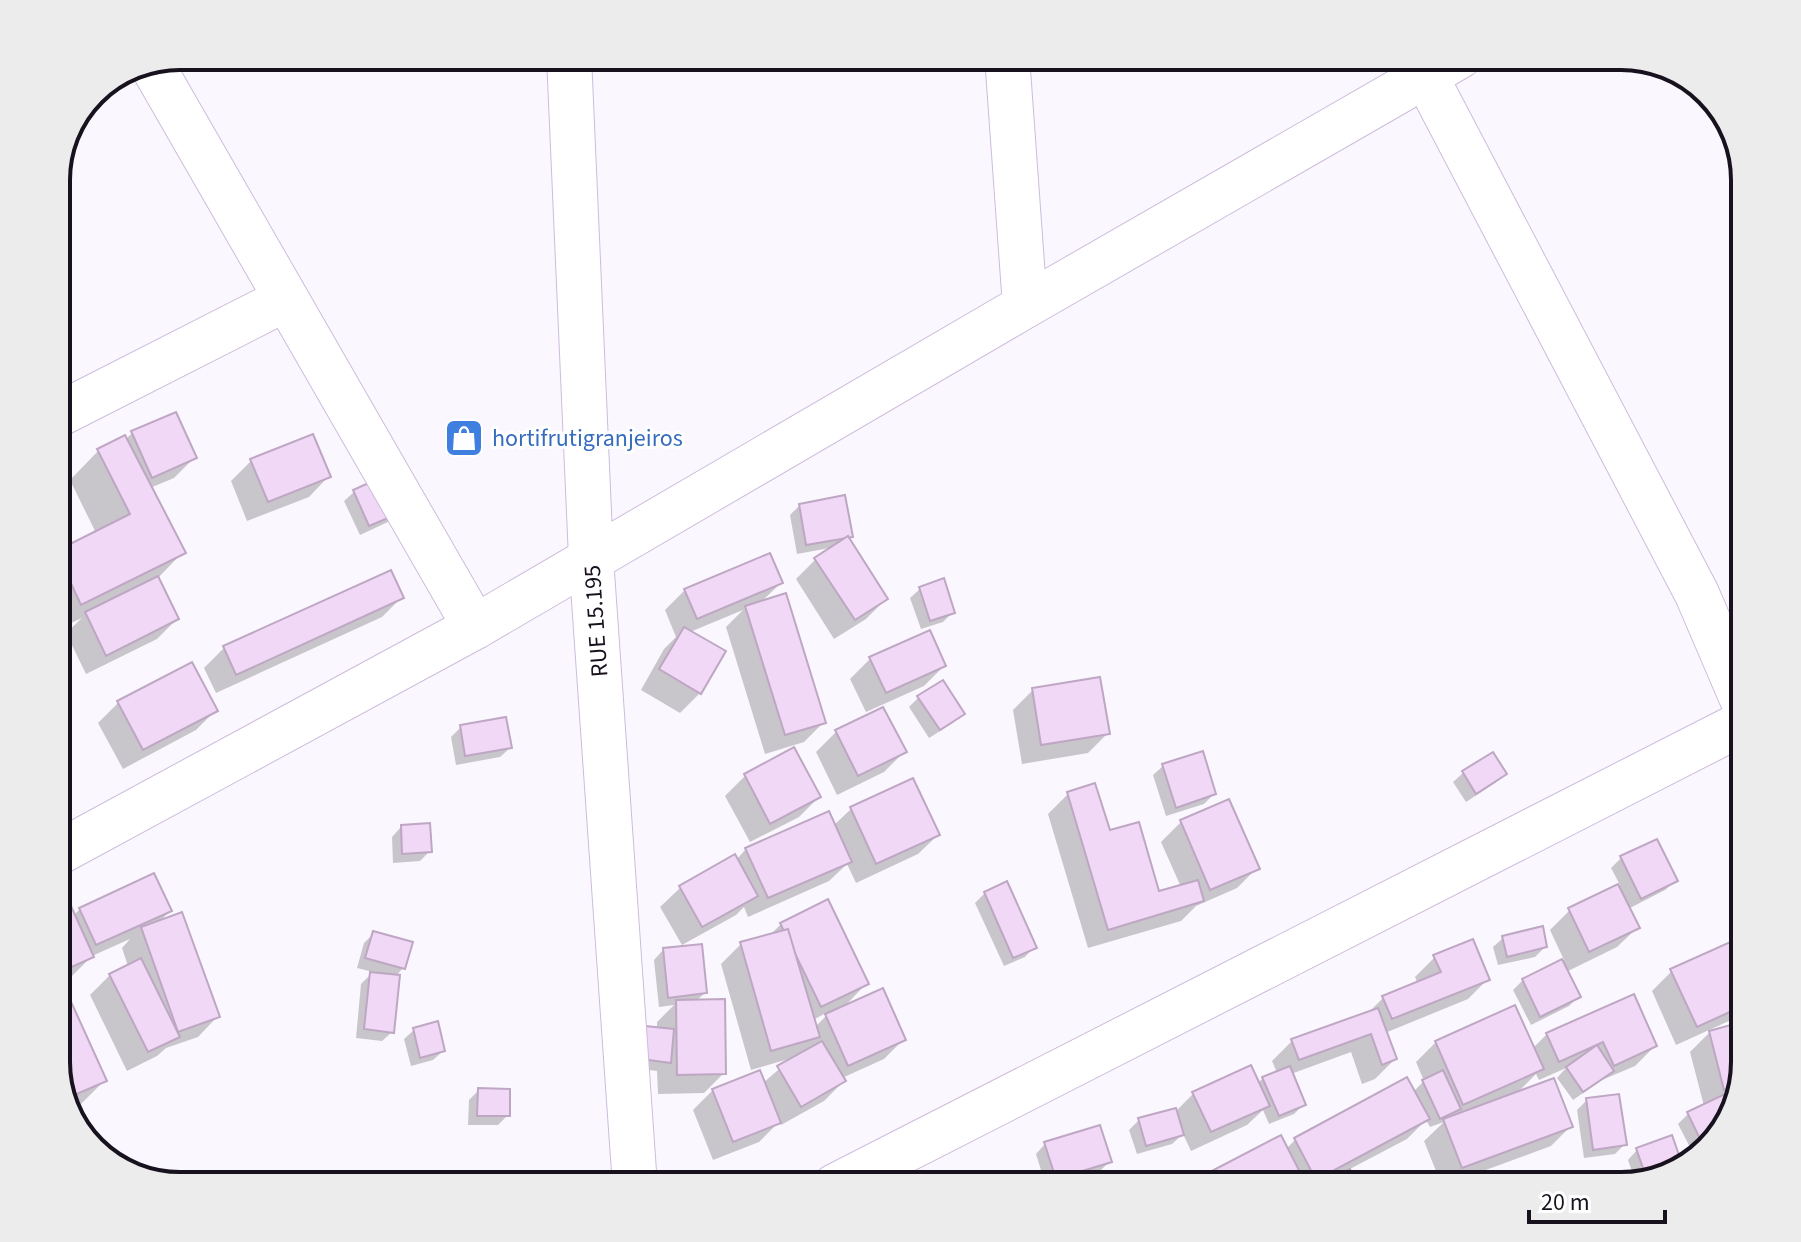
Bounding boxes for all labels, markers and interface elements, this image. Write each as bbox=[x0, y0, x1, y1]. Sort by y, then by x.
shop icon: hortifrutigranjeiros bbox=[443, 417, 485, 459]
place label: hortifrutigranjeiros bbox=[492, 421, 683, 456]
street label: RUE 15.195 bbox=[575, 564, 617, 678]
scale bar bbox=[1529, 1174, 1665, 1224]
text: 20 m bbox=[1541, 1185, 1590, 1220]

